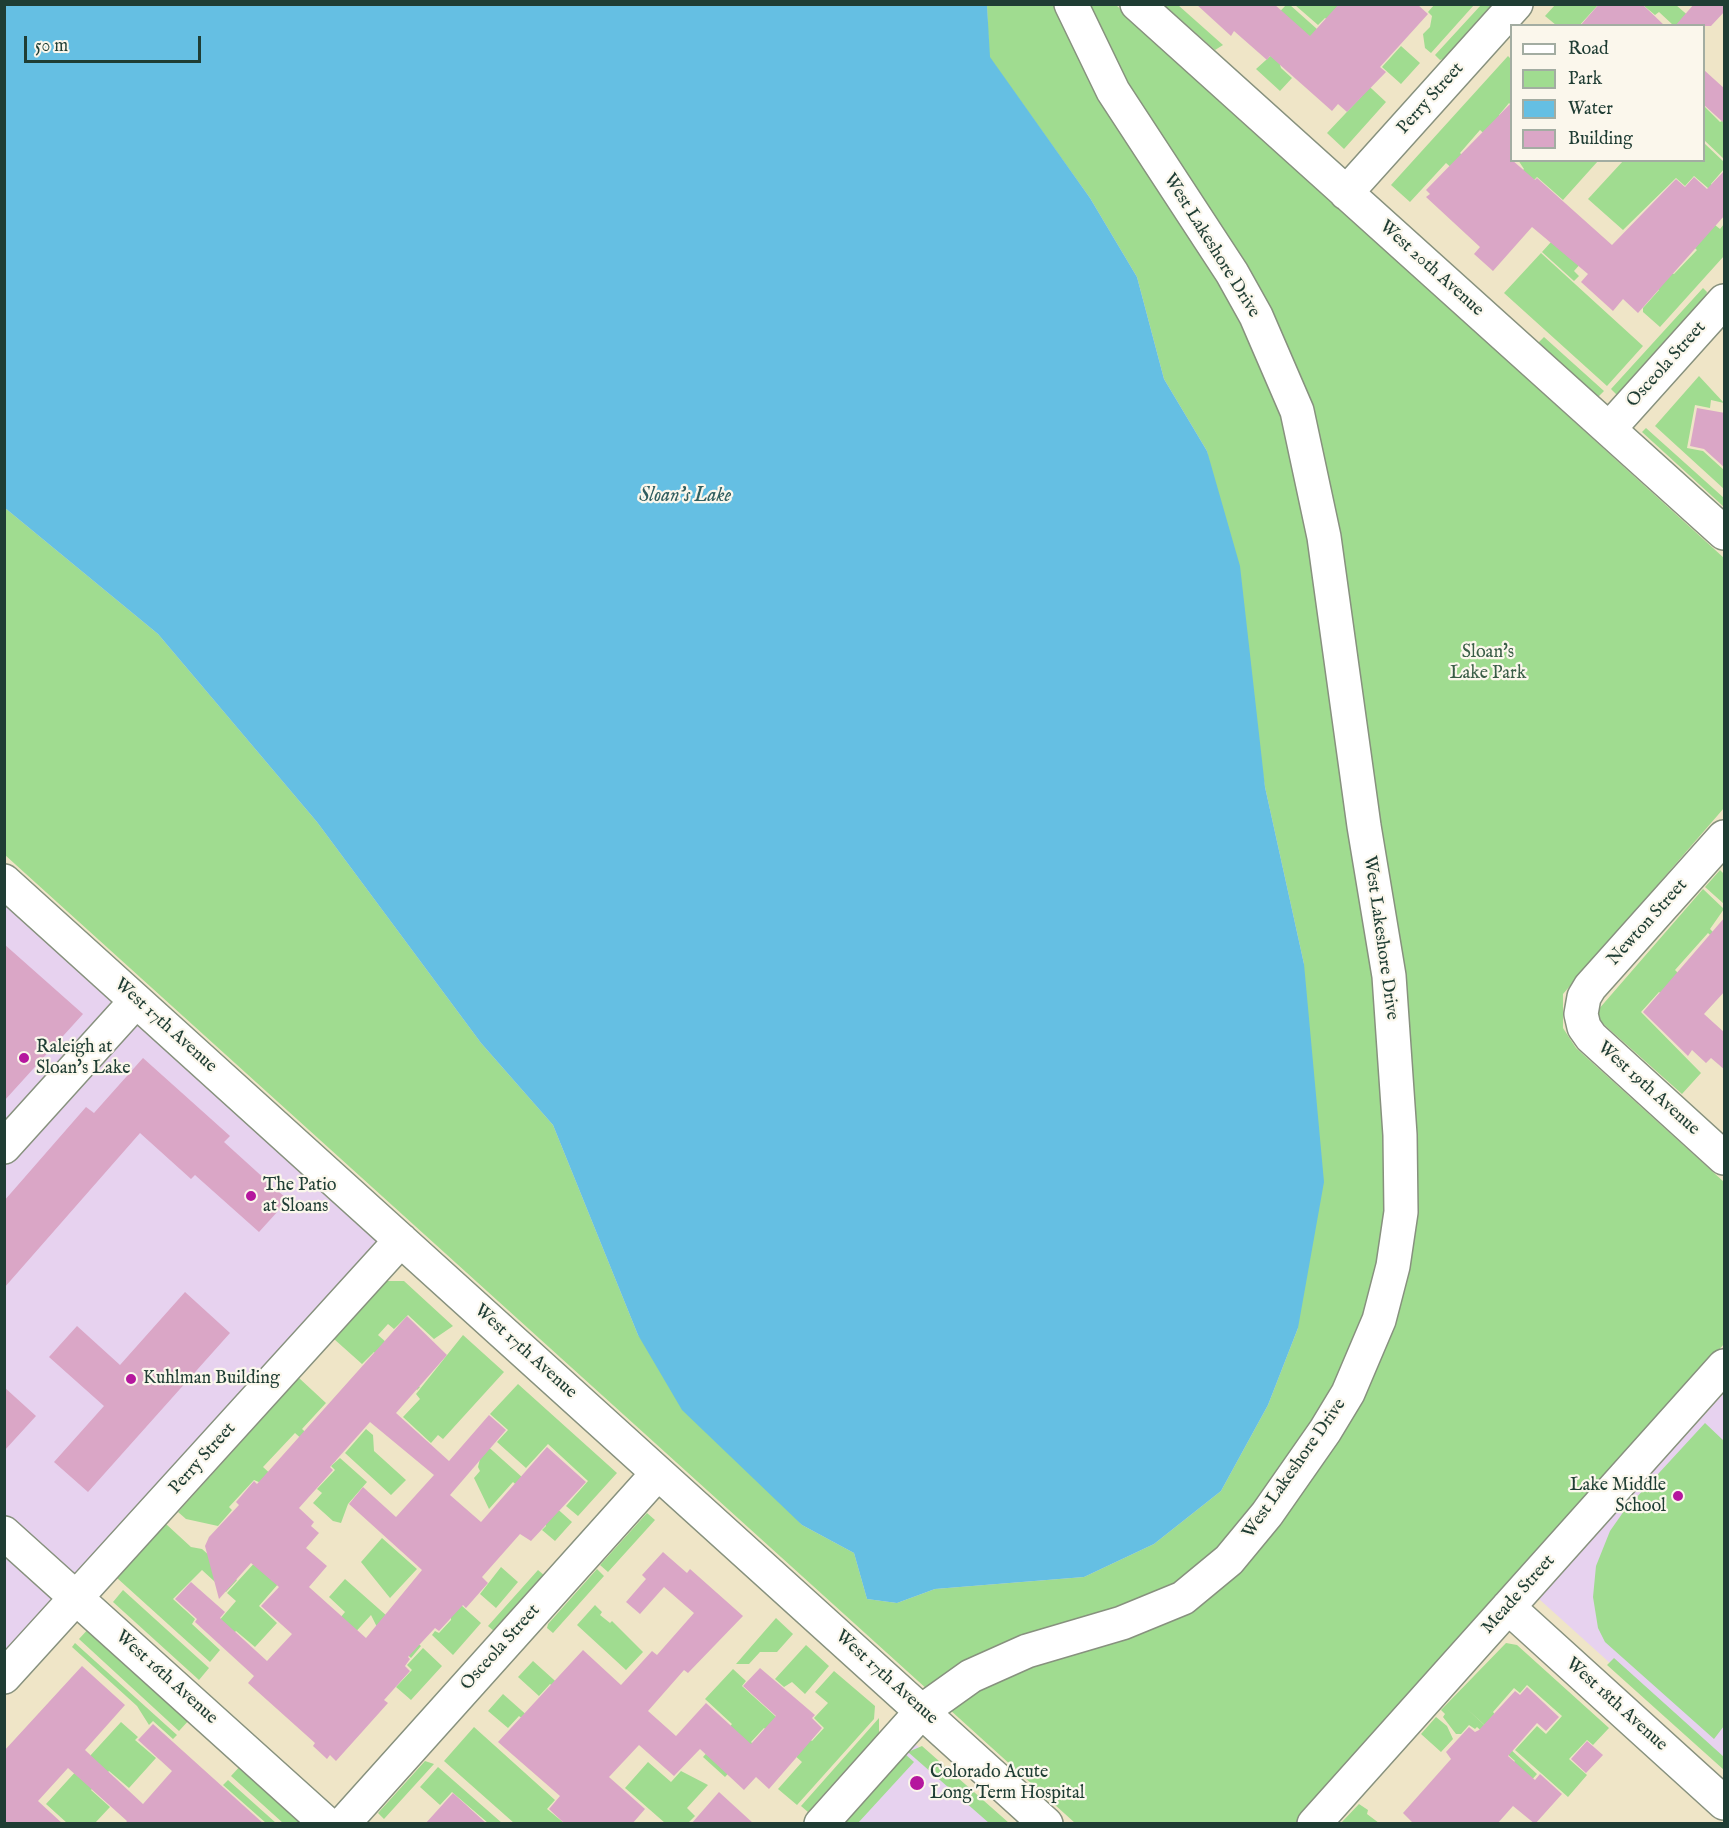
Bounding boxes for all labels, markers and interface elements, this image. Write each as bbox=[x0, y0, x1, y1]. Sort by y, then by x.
scale bar bbox=[27, 24, 204, 62]
legend bbox=[1510, 24, 1705, 162]
text: 50 m bbox=[35, 35, 68, 58]
text: Road bbox=[1568, 38, 1609, 61]
street label: Perry Street bbox=[1393, 59, 1469, 139]
text: Park bbox=[1568, 68, 1602, 91]
text: Water bbox=[1568, 98, 1613, 121]
text: Building bbox=[1568, 128, 1633, 151]
street label: West Lakeshore Drive bbox=[1158, 170, 1264, 322]
street label: West 20th Avenue bbox=[1374, 216, 1488, 322]
street label: Osceola Street bbox=[1623, 318, 1711, 412]
water label: Sloan's Lake bbox=[639, 485, 731, 509]
park label: Sloan's Lake Park bbox=[1450, 642, 1526, 684]
street label: West Lakeshore Drive bbox=[1358, 855, 1402, 1021]
street label: Newton Street bbox=[1603, 875, 1693, 971]
street label: West 17th Avenue bbox=[109, 974, 221, 1078]
place label: Raleigh at Sloan's Lake bbox=[36, 1037, 131, 1080]
street label: West 19th Avenue bbox=[1592, 1037, 1704, 1141]
marker: Raleigh at Sloan's Lake bbox=[17, 1051, 31, 1065]
place label: The Patio at Sloans bbox=[263, 1175, 337, 1218]
marker: The Patio at Sloans bbox=[244, 1189, 258, 1203]
street label: West 17th Avenue bbox=[469, 1300, 581, 1404]
place label: Kuhlman Building bbox=[143, 1368, 280, 1390]
marker: Kuhlman Building bbox=[124, 1372, 138, 1386]
street label: West Lakeshore Drive bbox=[1239, 1395, 1351, 1543]
street label: Perry Street bbox=[165, 1419, 241, 1499]
place label: Lake Middle School bbox=[1570, 1475, 1666, 1518]
marker: Lake Middle School bbox=[1671, 1489, 1685, 1503]
street label: Meade Street bbox=[1478, 1551, 1560, 1639]
street label: Osceola Street bbox=[457, 1601, 545, 1695]
street label: West 16th Avenue bbox=[110, 1626, 222, 1730]
street label: West 17th Avenue bbox=[830, 1626, 942, 1730]
street label: West 18th Avenue bbox=[1561, 1654, 1671, 1756]
place label: Colorado Acute Long Term Hospital bbox=[930, 1762, 1085, 1804]
marker: Colorado Acute Long Term Hospital bbox=[908, 1774, 926, 1792]

